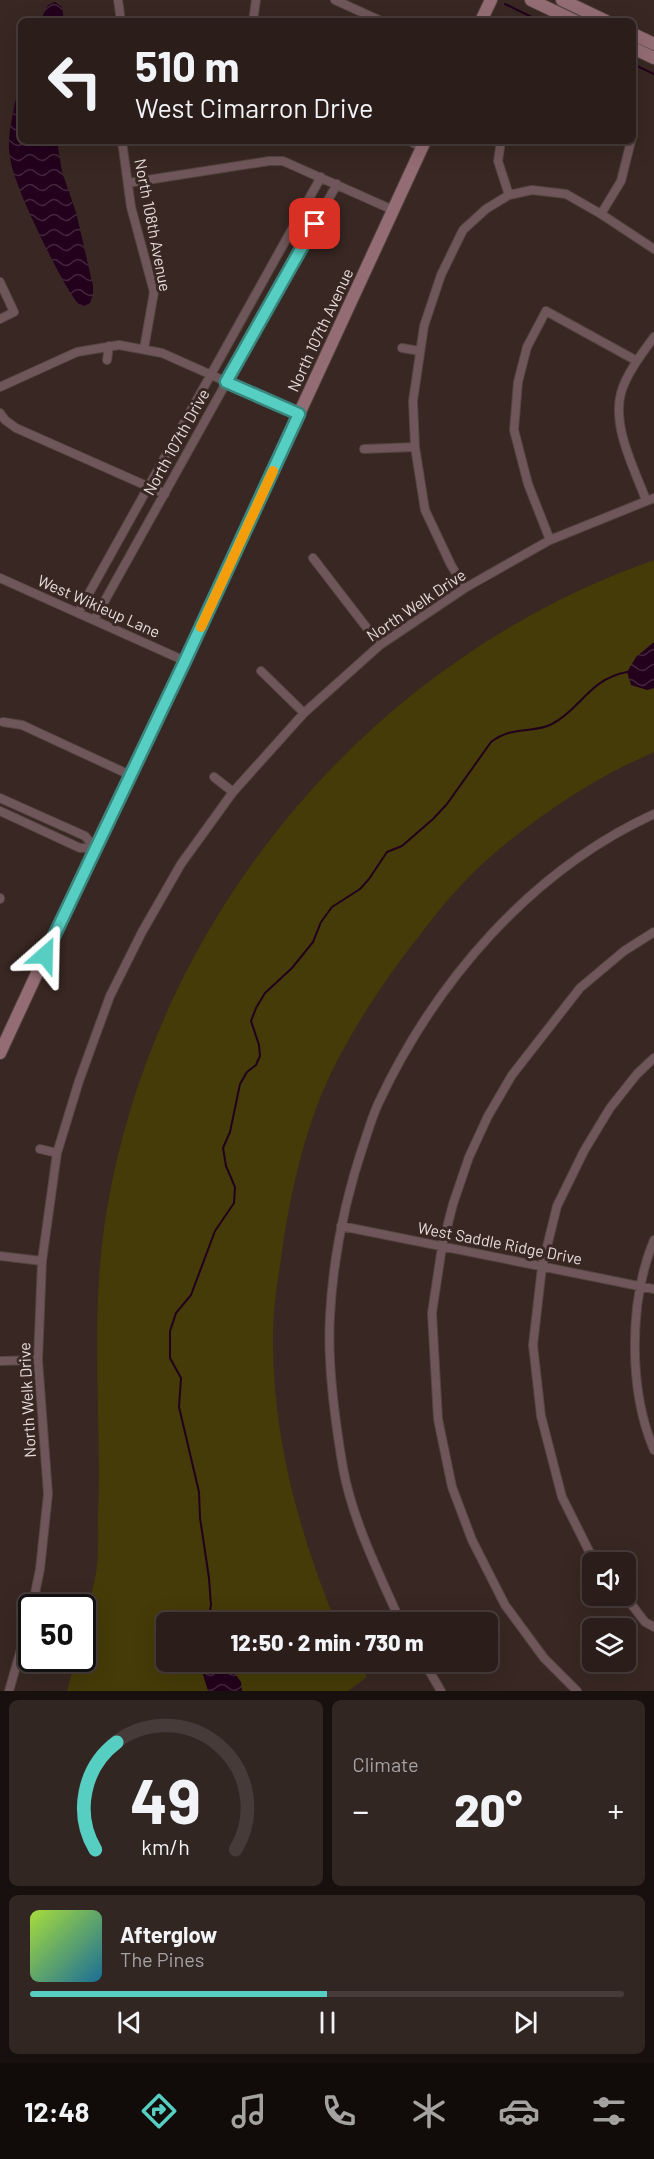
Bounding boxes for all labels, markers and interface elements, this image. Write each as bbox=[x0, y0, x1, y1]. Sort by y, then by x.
text: 510 m bbox=[135, 40, 239, 90]
icon: left bbox=[36, 42, 114, 120]
text: West Cimarron Drive bbox=[135, 91, 373, 123]
street label: North 108th Avenue bbox=[131, 157, 176, 293]
pin bbox=[289, 198, 340, 249]
icon: arrive bbox=[298, 207, 331, 240]
street label: North 107th Avenue bbox=[283, 265, 356, 394]
street label: North 107th Drive bbox=[138, 385, 213, 498]
street label: North Welk Drive bbox=[362, 564, 469, 645]
street label: West Wikieup Lane bbox=[35, 570, 163, 641]
position arrow bbox=[13, 923, 77, 987]
street label: West Saddle Ridge Drive bbox=[416, 1217, 584, 1268]
street label: North Welk Drive bbox=[14, 1342, 39, 1458]
map controls bbox=[582, 1552, 636, 1672]
button: sound bbox=[582, 1552, 636, 1606]
speed limit sign: 50 bbox=[18, 1594, 96, 1672]
button: layers bbox=[582, 1618, 636, 1672]
text: 12:50 · 2 min · 730 m bbox=[230, 1629, 424, 1655]
text: Climate bbox=[353, 1752, 419, 1776]
text: 49 bbox=[130, 1762, 201, 1836]
text: 20° bbox=[454, 1782, 522, 1836]
text: − bbox=[353, 1790, 369, 1830]
text: + bbox=[608, 1790, 624, 1830]
text: km/h bbox=[141, 1834, 190, 1859]
text: Afterglow bbox=[120, 1921, 217, 1947]
text: The Pines bbox=[120, 1947, 204, 1971]
icon: previous bbox=[113, 2006, 146, 2039]
icon: pause bbox=[311, 2006, 344, 2039]
icon: next bbox=[509, 2006, 542, 2039]
icon: directions bbox=[138, 2090, 180, 2132]
icon: music bbox=[228, 2090, 270, 2132]
icon: phone bbox=[318, 2090, 360, 2132]
icon: climate bbox=[408, 2090, 450, 2132]
icon: car bbox=[498, 2090, 540, 2132]
icon: filters bbox=[588, 2090, 630, 2132]
text: 12:48 bbox=[24, 2095, 89, 2127]

